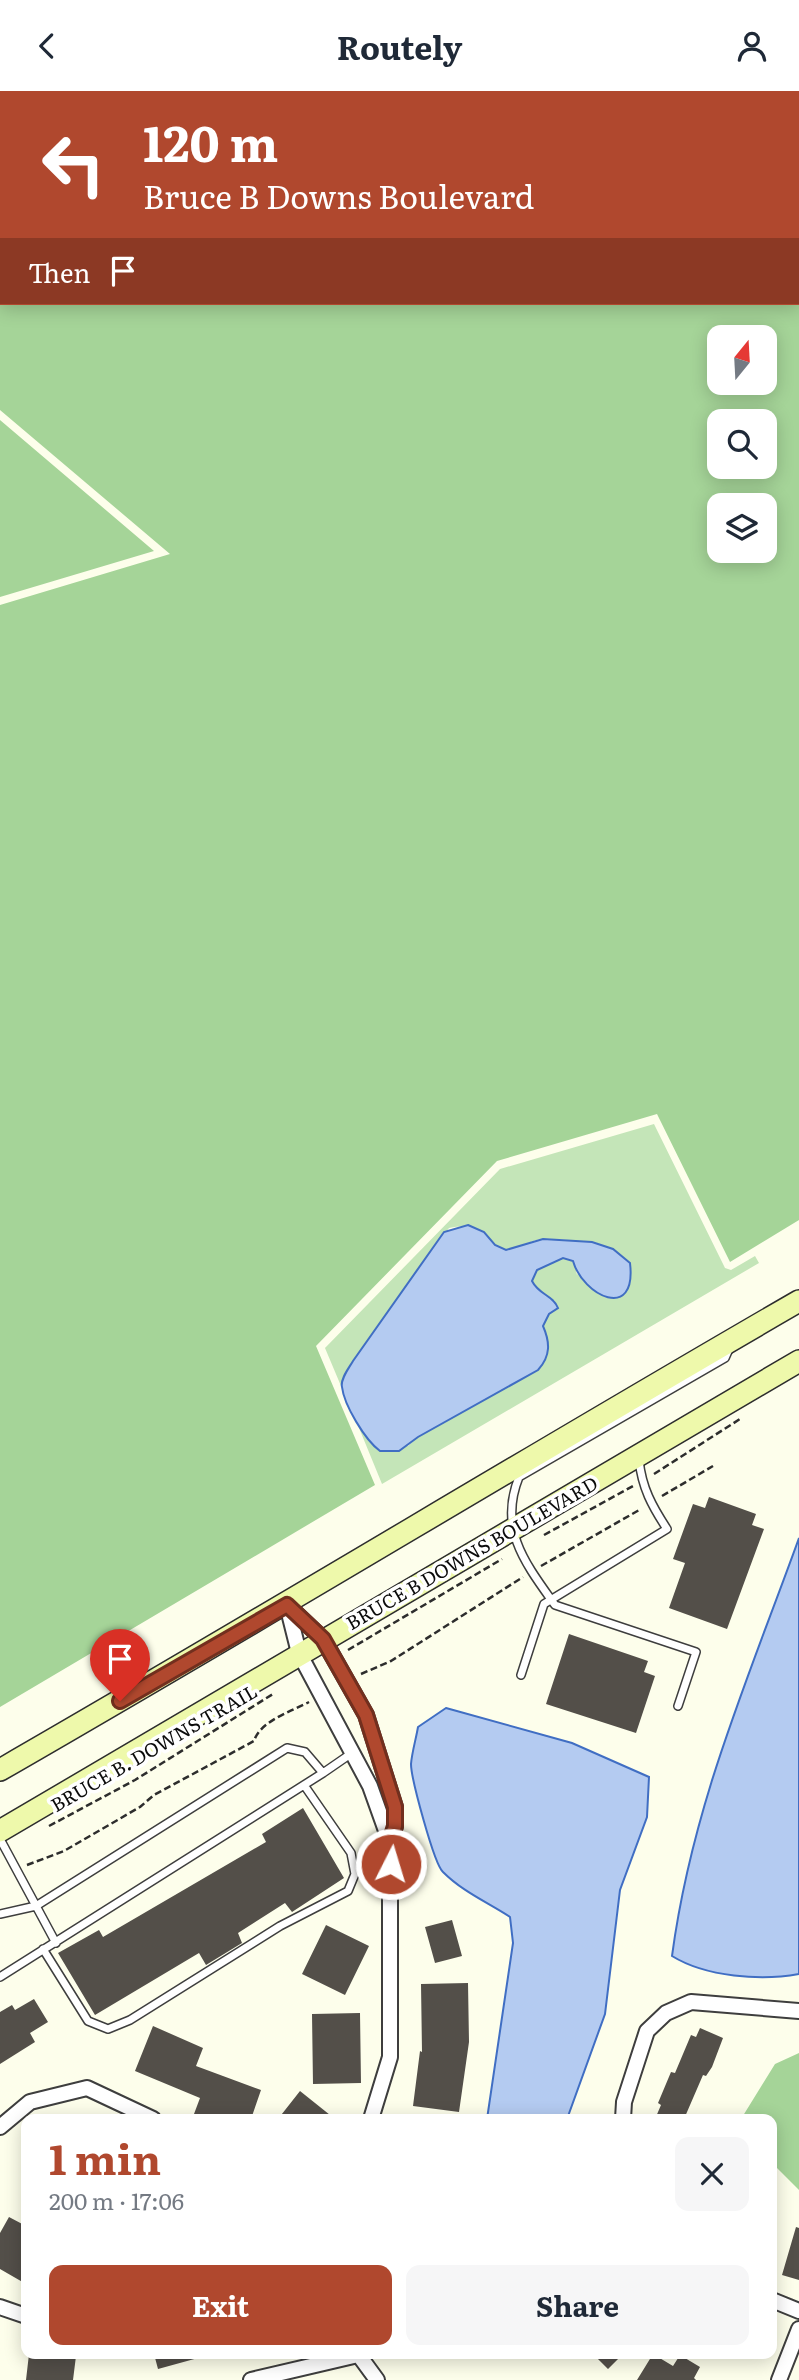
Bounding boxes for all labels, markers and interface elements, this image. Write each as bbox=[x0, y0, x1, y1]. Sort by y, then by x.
text: Routely bbox=[337, 22, 462, 70]
icon: back bbox=[28, 27, 66, 65]
icon: person bbox=[733, 27, 771, 65]
text: 120 m bbox=[143, 104, 278, 177]
icon: left bbox=[28, 119, 119, 210]
text: Bruce B Downs Boulevard bbox=[143, 171, 534, 219]
text: Then bbox=[28, 252, 90, 291]
icon: arrive bbox=[104, 252, 142, 290]
north arrow bbox=[707, 325, 777, 395]
map controls bbox=[707, 325, 777, 563]
button: search bbox=[707, 409, 777, 479]
button: layers bbox=[707, 493, 777, 563]
street label: BRUCE B DOWNS BOULEVARD bbox=[340, 1468, 603, 1636]
pin bbox=[90, 1629, 150, 1701]
icon: arrive bbox=[101, 1640, 139, 1678]
street label: BRUCE B. DOWNS TRAIL bbox=[45, 1676, 262, 1818]
position arrow bbox=[354, 1827, 428, 1901]
text: 1 min bbox=[49, 2126, 161, 2188]
button: close bbox=[675, 2137, 749, 2211]
text: 200 m · 17:06 bbox=[49, 2183, 184, 2217]
button: Exit bbox=[49, 2265, 392, 2345]
button: Share bbox=[406, 2265, 749, 2345]

